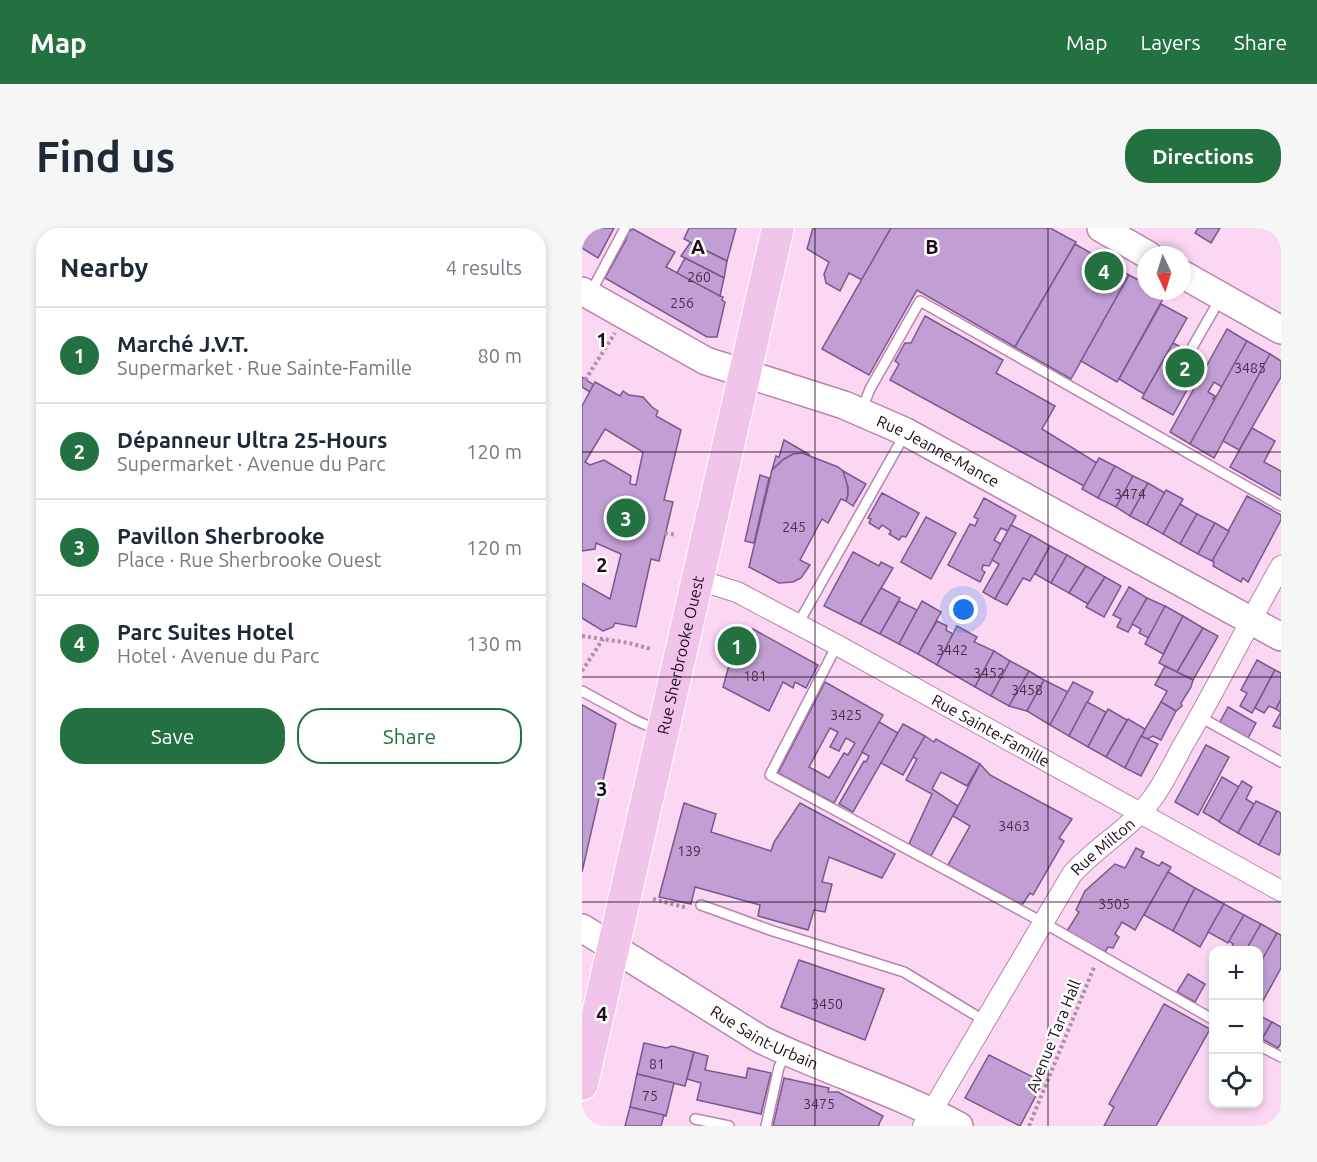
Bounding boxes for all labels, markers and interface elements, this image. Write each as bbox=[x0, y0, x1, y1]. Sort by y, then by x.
text: Map bbox=[30, 27, 87, 58]
text: Map bbox=[1066, 30, 1107, 54]
text: Layers bbox=[1140, 30, 1201, 54]
text: Share bbox=[1234, 30, 1287, 54]
button: Directions bbox=[1125, 129, 1281, 183]
text: Find us bbox=[36, 133, 175, 180]
text: A bbox=[691, 235, 705, 258]
text: B bbox=[925, 235, 939, 258]
north arrow bbox=[1137, 246, 1191, 300]
pin: 4 bbox=[1084, 248, 1124, 294]
text: Nearby bbox=[60, 253, 148, 282]
text: 4 results bbox=[446, 256, 522, 279]
house number: 260 bbox=[687, 269, 711, 285]
house number: 256 bbox=[670, 295, 694, 311]
text: 1 bbox=[596, 328, 608, 351]
text: Marché J.V.T. bbox=[117, 331, 248, 356]
text: 1 bbox=[74, 344, 85, 367]
text: 80 m bbox=[478, 344, 522, 367]
pin: 2 bbox=[1166, 346, 1204, 390]
text: Supermarket · Rue Sainte-Famille bbox=[117, 356, 412, 379]
house number: 3485 bbox=[1234, 360, 1266, 376]
street label: Rue Jeanne-Mance bbox=[874, 411, 1003, 490]
text: Dépanneur Ultra 25-Hours bbox=[117, 427, 387, 452]
text: 2 bbox=[74, 440, 85, 463]
text: 120 m bbox=[466, 440, 522, 463]
text: Supermarket · Avenue du Parc bbox=[117, 452, 386, 475]
house number: 3474 bbox=[1114, 486, 1146, 502]
pin: 3 bbox=[606, 496, 645, 540]
house number: 245 bbox=[782, 519, 806, 535]
text: Pavillon Sherbrooke bbox=[117, 523, 325, 548]
text: 3 bbox=[74, 536, 85, 559]
text: 120 m bbox=[466, 536, 522, 559]
text: Place · Rue Sherbrooke Ouest bbox=[117, 548, 381, 571]
text: 2 bbox=[596, 553, 608, 576]
street label: Rue Sherbrooke Ouest bbox=[653, 573, 707, 736]
your location bbox=[949, 595, 978, 624]
text: Parc Suites Hotel bbox=[117, 619, 294, 644]
pin: 1 bbox=[718, 624, 756, 668]
text: 4 bbox=[74, 632, 85, 655]
text: 130 m bbox=[466, 632, 522, 655]
house number: 3442 bbox=[936, 642, 968, 658]
text: Hotel · Avenue du Parc bbox=[117, 644, 319, 667]
house number: 3452 bbox=[973, 665, 1005, 681]
house number: 181 bbox=[743, 668, 767, 684]
house number: 3458 bbox=[1011, 682, 1043, 698]
street label: Rue Sainte-Famille bbox=[929, 690, 1053, 770]
house number: 3425 bbox=[830, 707, 862, 723]
button: Save bbox=[60, 708, 285, 764]
button: Share bbox=[297, 708, 522, 764]
text: 3 bbox=[596, 777, 608, 800]
street label: Rue Milton bbox=[1067, 814, 1138, 879]
house number: 3463 bbox=[998, 818, 1030, 834]
house number: 139 bbox=[677, 843, 701, 859]
house number: 3505 bbox=[1098, 896, 1130, 912]
map controls bbox=[1209, 946, 1263, 1108]
button: + bbox=[1209, 946, 1263, 1000]
street label: Avenue Tara Hall bbox=[1022, 977, 1084, 1095]
house number: 3450 bbox=[811, 996, 843, 1012]
button: − bbox=[1209, 1000, 1263, 1054]
street label: Rue Saint-Urbain bbox=[707, 1001, 821, 1073]
text: 4 bbox=[596, 1002, 608, 1025]
button: locate bbox=[1209, 1054, 1263, 1108]
house number: 81 bbox=[649, 1056, 665, 1072]
house number: 75 bbox=[642, 1088, 658, 1104]
house number: 3475 bbox=[803, 1096, 835, 1112]

